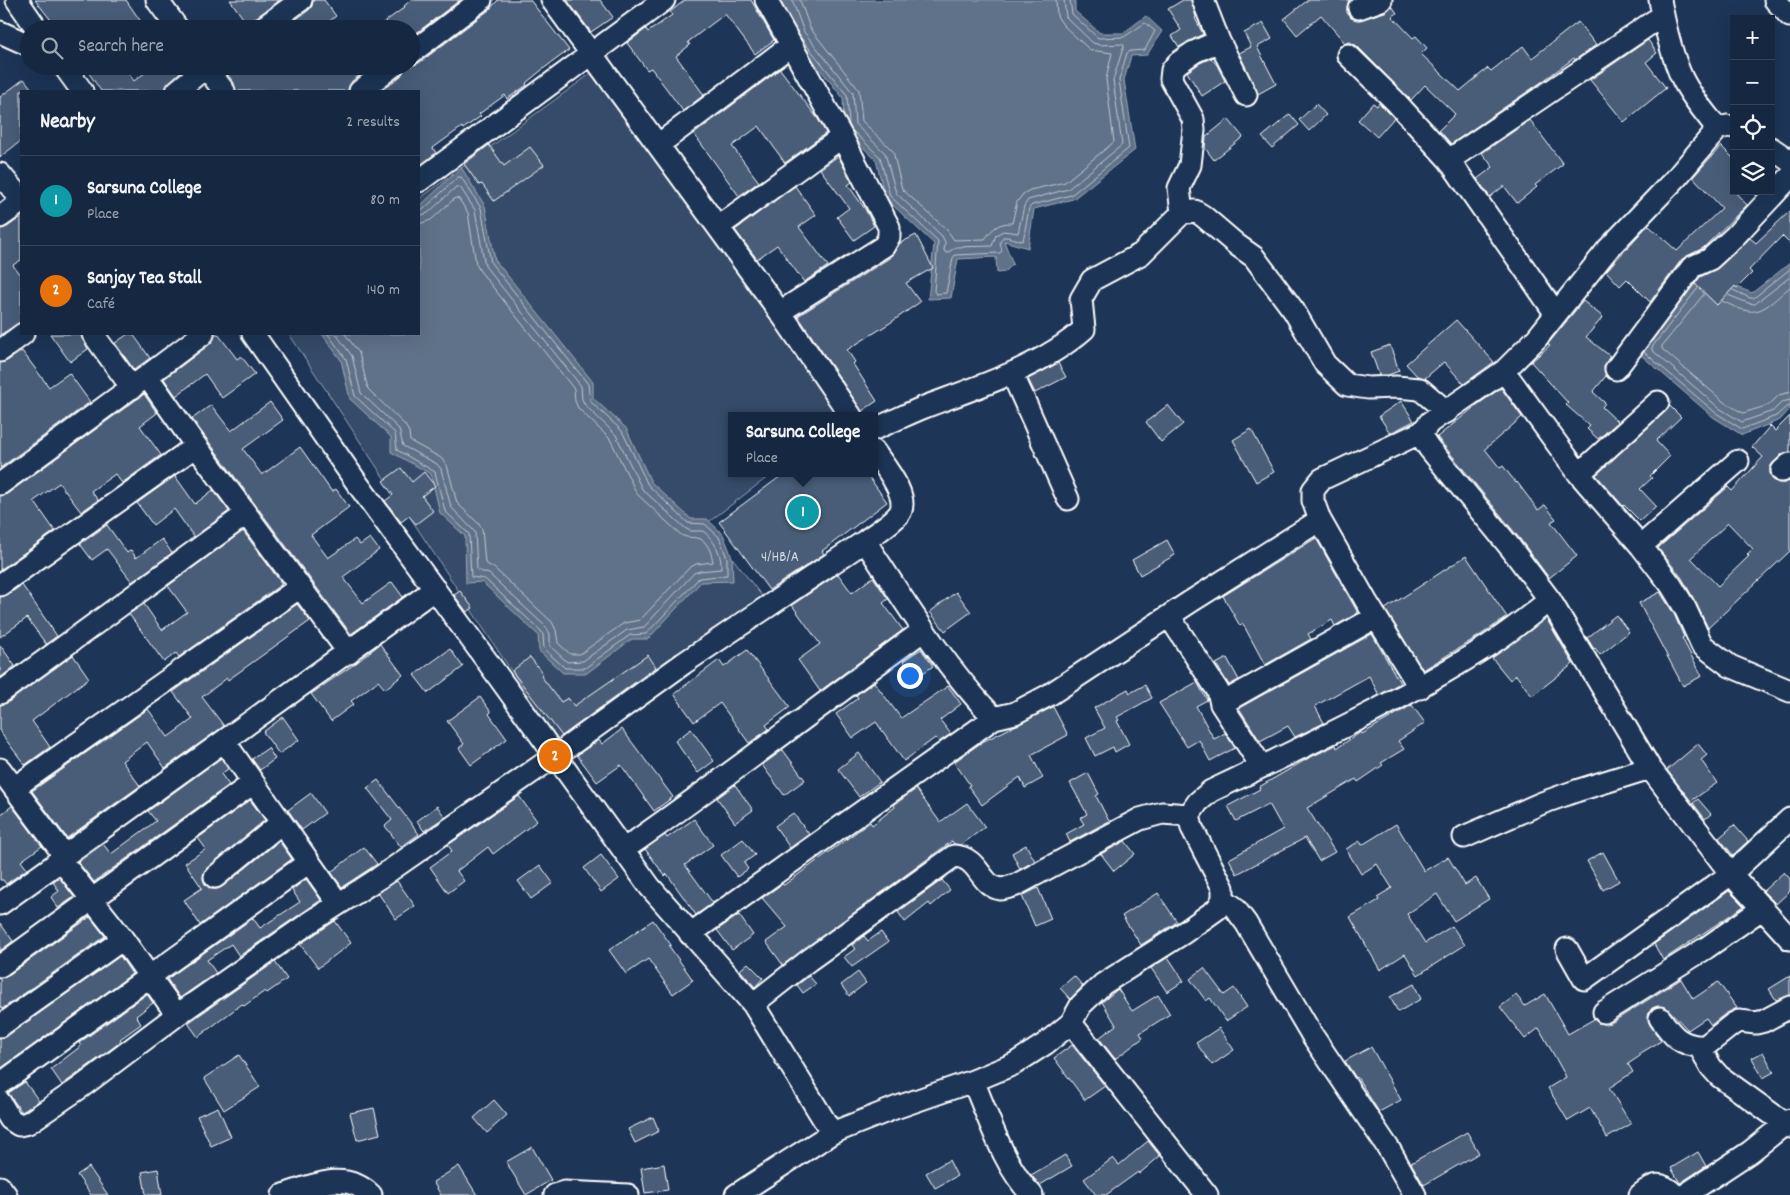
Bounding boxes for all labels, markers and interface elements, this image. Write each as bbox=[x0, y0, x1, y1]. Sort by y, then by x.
map controls bbox=[1730, 15, 1775, 195]
button: + bbox=[1730, 15, 1775, 60]
search box bbox=[20, 20, 420, 75]
icon: search bbox=[38, 34, 66, 62]
text: Search here bbox=[78, 34, 164, 61]
button: − bbox=[1730, 60, 1775, 105]
button: locate bbox=[1730, 105, 1775, 150]
text: Nearby bbox=[40, 108, 95, 138]
text: 2 results bbox=[346, 111, 400, 134]
button: layers bbox=[1730, 150, 1775, 195]
text: Sarsuna College bbox=[87, 176, 202, 203]
text: 1 bbox=[54, 189, 58, 212]
text: 80 m bbox=[370, 189, 400, 212]
text: Place bbox=[87, 203, 119, 226]
text: Sanjay Tea Stall bbox=[87, 266, 202, 293]
text: 2 bbox=[53, 279, 60, 302]
text: 140 m bbox=[366, 279, 400, 302]
text: Café bbox=[87, 293, 115, 316]
popup bbox=[728, 412, 878, 477]
text: Sarsuna College bbox=[746, 420, 860, 447]
text: Place bbox=[746, 447, 778, 470]
pin: 1 bbox=[787, 493, 819, 531]
house number: 4/HB/A bbox=[761, 547, 799, 569]
your location bbox=[897, 663, 923, 689]
pin: 2 bbox=[539, 737, 571, 775]

